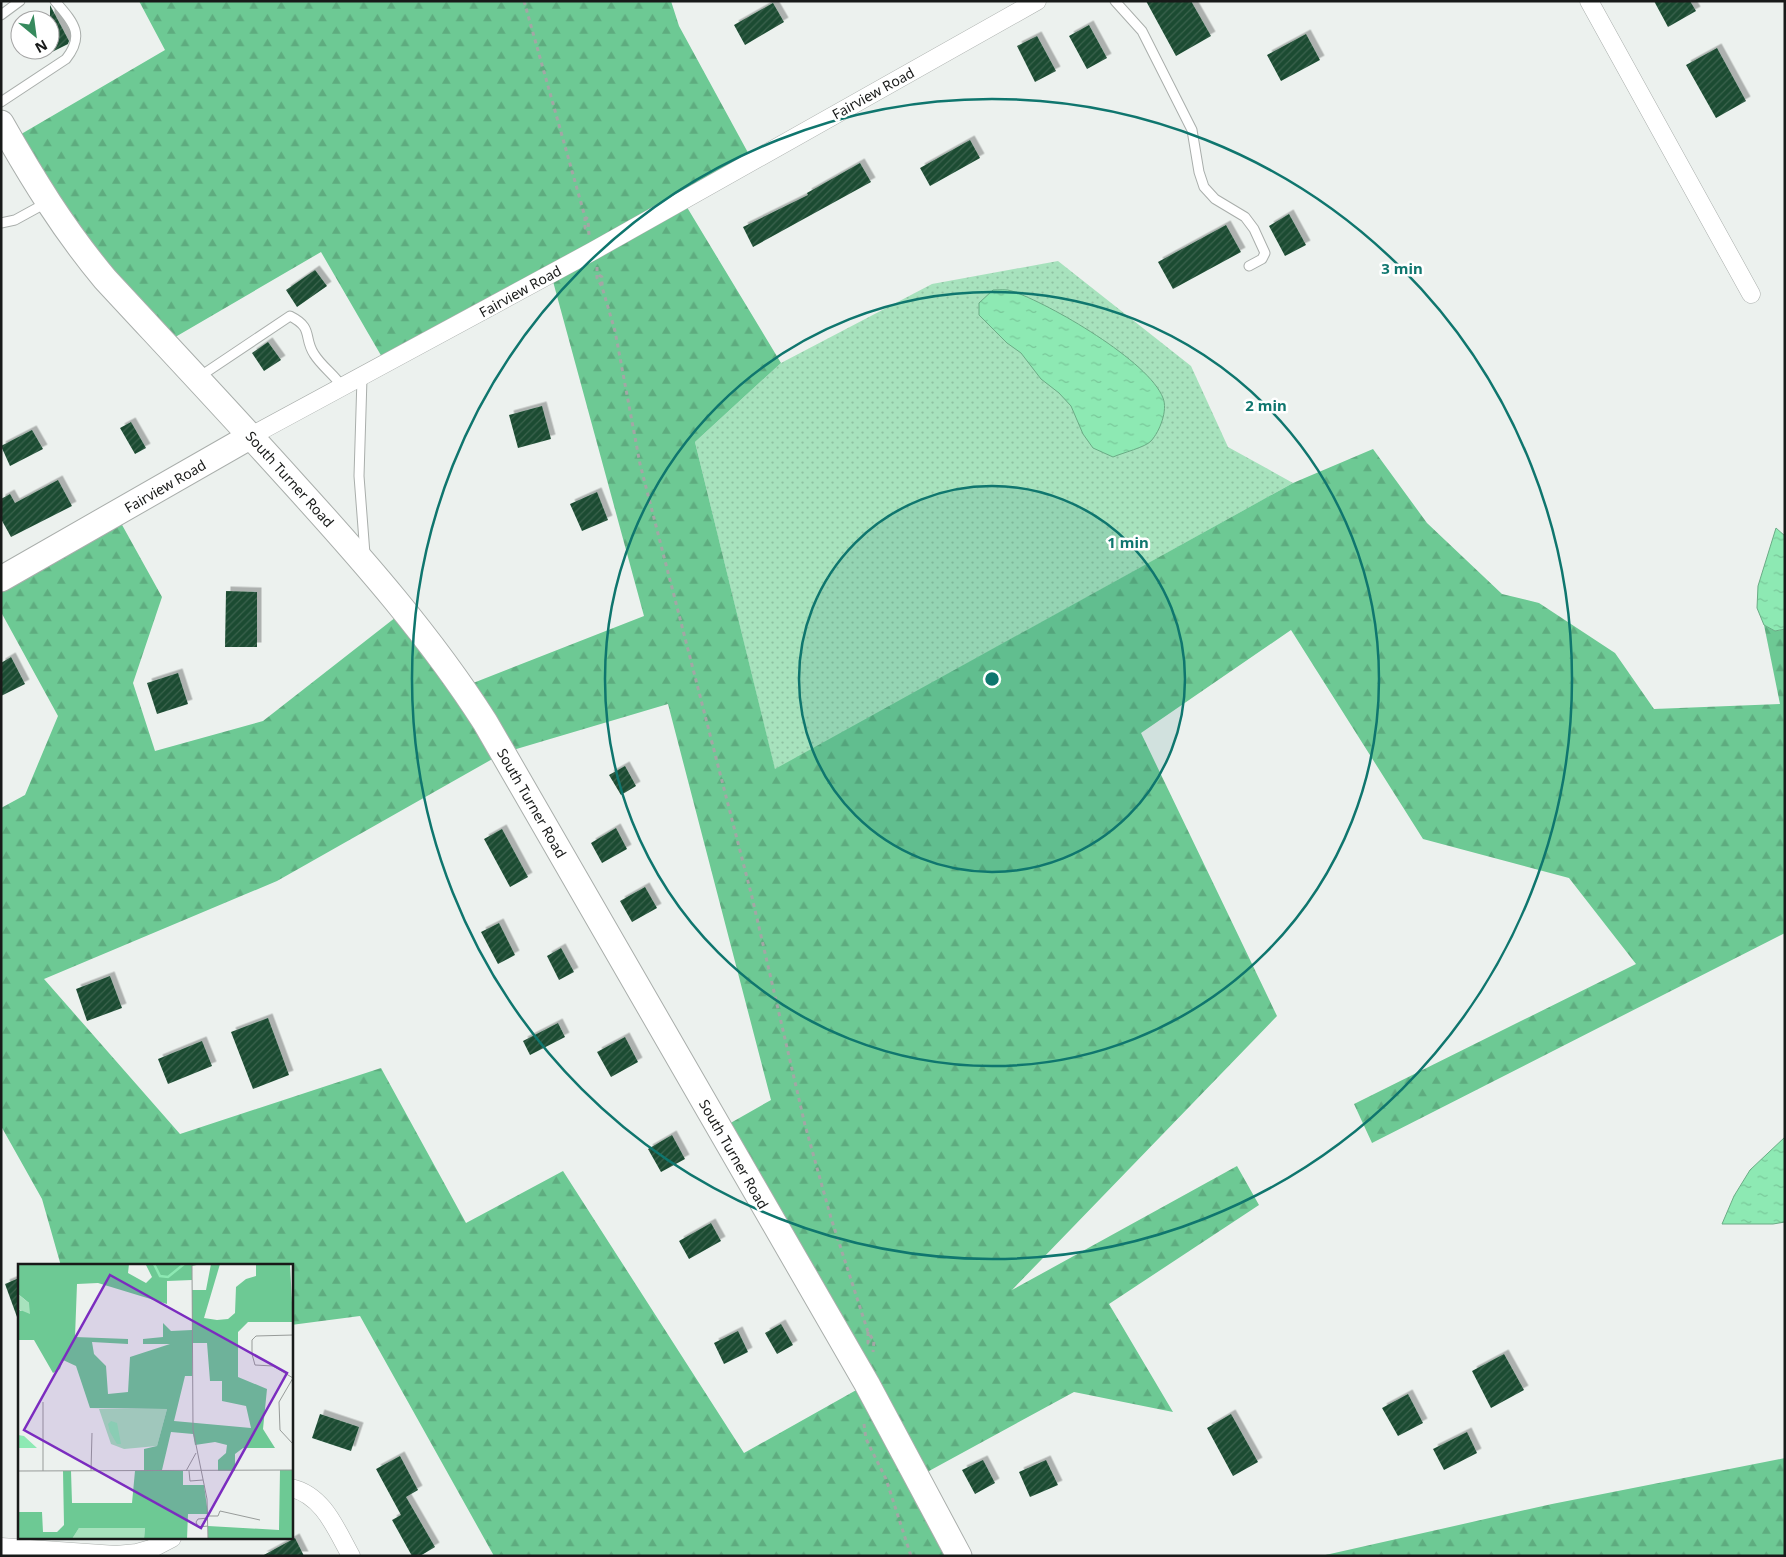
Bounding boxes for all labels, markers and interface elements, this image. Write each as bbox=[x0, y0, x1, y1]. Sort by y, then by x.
north arrow bbox=[10, 10, 60, 60]
text: N bbox=[32, 36, 51, 58]
street label: Fairview Road bbox=[829, 63, 917, 123]
text: 3 min bbox=[1381, 258, 1423, 278]
street label: Fairview Road bbox=[476, 261, 564, 321]
text: 2 min bbox=[1245, 395, 1287, 415]
street label: South Turner Road bbox=[242, 427, 338, 531]
street label: Fairview Road bbox=[121, 455, 209, 517]
text: 1 min bbox=[1107, 532, 1149, 552]
centre of rings bbox=[983, 670, 1001, 688]
street label: South Turner Road bbox=[493, 745, 571, 861]
street label: South Turner Road bbox=[695, 1096, 773, 1212]
inset map bbox=[18, 1264, 292, 1540]

